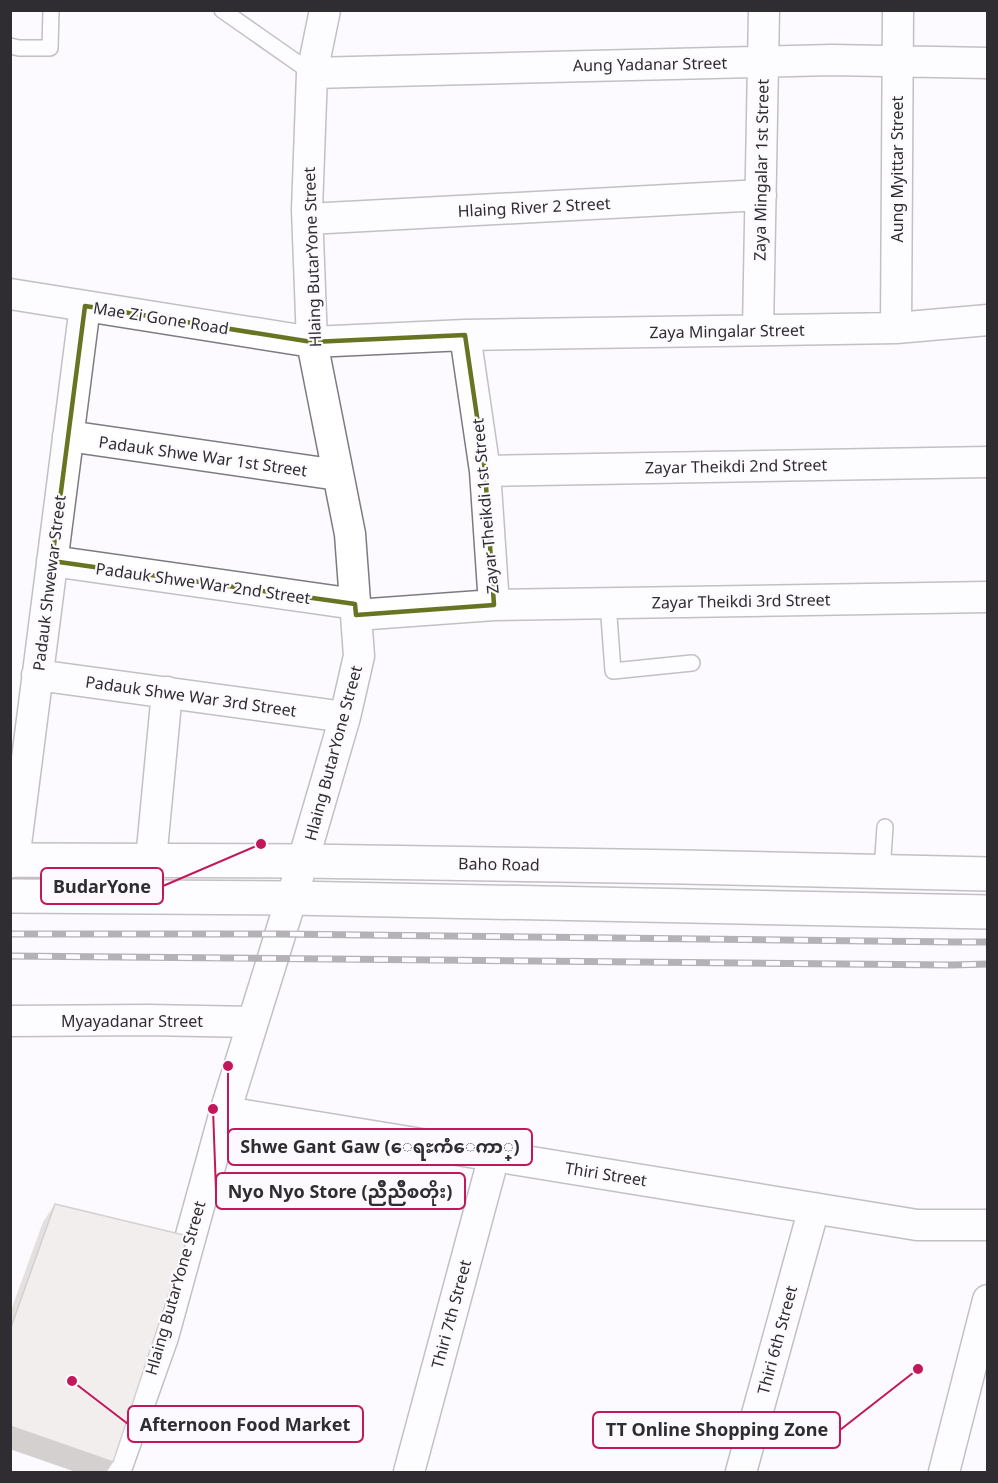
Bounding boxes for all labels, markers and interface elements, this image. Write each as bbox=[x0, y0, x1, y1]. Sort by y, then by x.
street label: Aung Yadanar Street bbox=[573, 52, 728, 76]
street label: Zaya Mingalar 1st Street bbox=[748, 79, 774, 261]
street label: Aung Myittar Street bbox=[886, 95, 908, 242]
street label: Hlaing ButarYone Street bbox=[298, 166, 326, 347]
street label: Hlaing River 2 Street bbox=[457, 192, 611, 222]
street label: Mae Zi Gone Road bbox=[92, 296, 230, 340]
street label: Zaya Mingalar Street bbox=[649, 319, 805, 343]
street label: Zayar Theikdi 1st Street bbox=[466, 417, 504, 595]
street label: Padauk Shwe War 1st Street bbox=[97, 430, 309, 482]
street label: Zayar Theikdi 2nd Street bbox=[645, 453, 828, 479]
street label: Padauk Shwewar Street bbox=[27, 494, 71, 672]
street label: Padauk Shwe War 2nd Street bbox=[94, 557, 312, 609]
street label: Zayar Theikdi 3rd Street bbox=[651, 588, 831, 614]
street label: Hlaing ButarYone Street bbox=[299, 663, 367, 843]
street label: Padauk Shwe War 3rd Street bbox=[84, 670, 298, 722]
street label: Baho Road bbox=[458, 852, 540, 876]
callout: BudarYone bbox=[41, 868, 163, 904]
text: BudarYone bbox=[53, 874, 151, 898]
street label: Myayadanar Street bbox=[61, 1010, 203, 1032]
callout: Shwe Gant Gaw (ေရႊကံံေကာ္) bbox=[228, 1129, 532, 1165]
text: Shwe Gant Gaw (ေရႊကံံေကာ္) bbox=[240, 1134, 520, 1161]
street label: Thiri Street bbox=[564, 1157, 649, 1191]
callout: Nyo Nyo Store (ညိဳညိဳစတိုး) bbox=[216, 1173, 465, 1209]
text: Nyo Nyo Store (ညိဳညိဳစတိုး) bbox=[228, 1179, 452, 1206]
street label: Hlaing ButarYone Street bbox=[140, 1198, 210, 1378]
street label: Thiri 7th Street bbox=[426, 1257, 476, 1371]
street label: Thiri 6th Street bbox=[752, 1283, 802, 1397]
callout: Afternoon Food Market bbox=[128, 1406, 363, 1442]
text: Afternoon Food Market bbox=[140, 1412, 350, 1436]
callout: TT Online Shopping Zone bbox=[593, 1412, 840, 1448]
text: TT Online Shopping Zone bbox=[606, 1417, 828, 1441]

